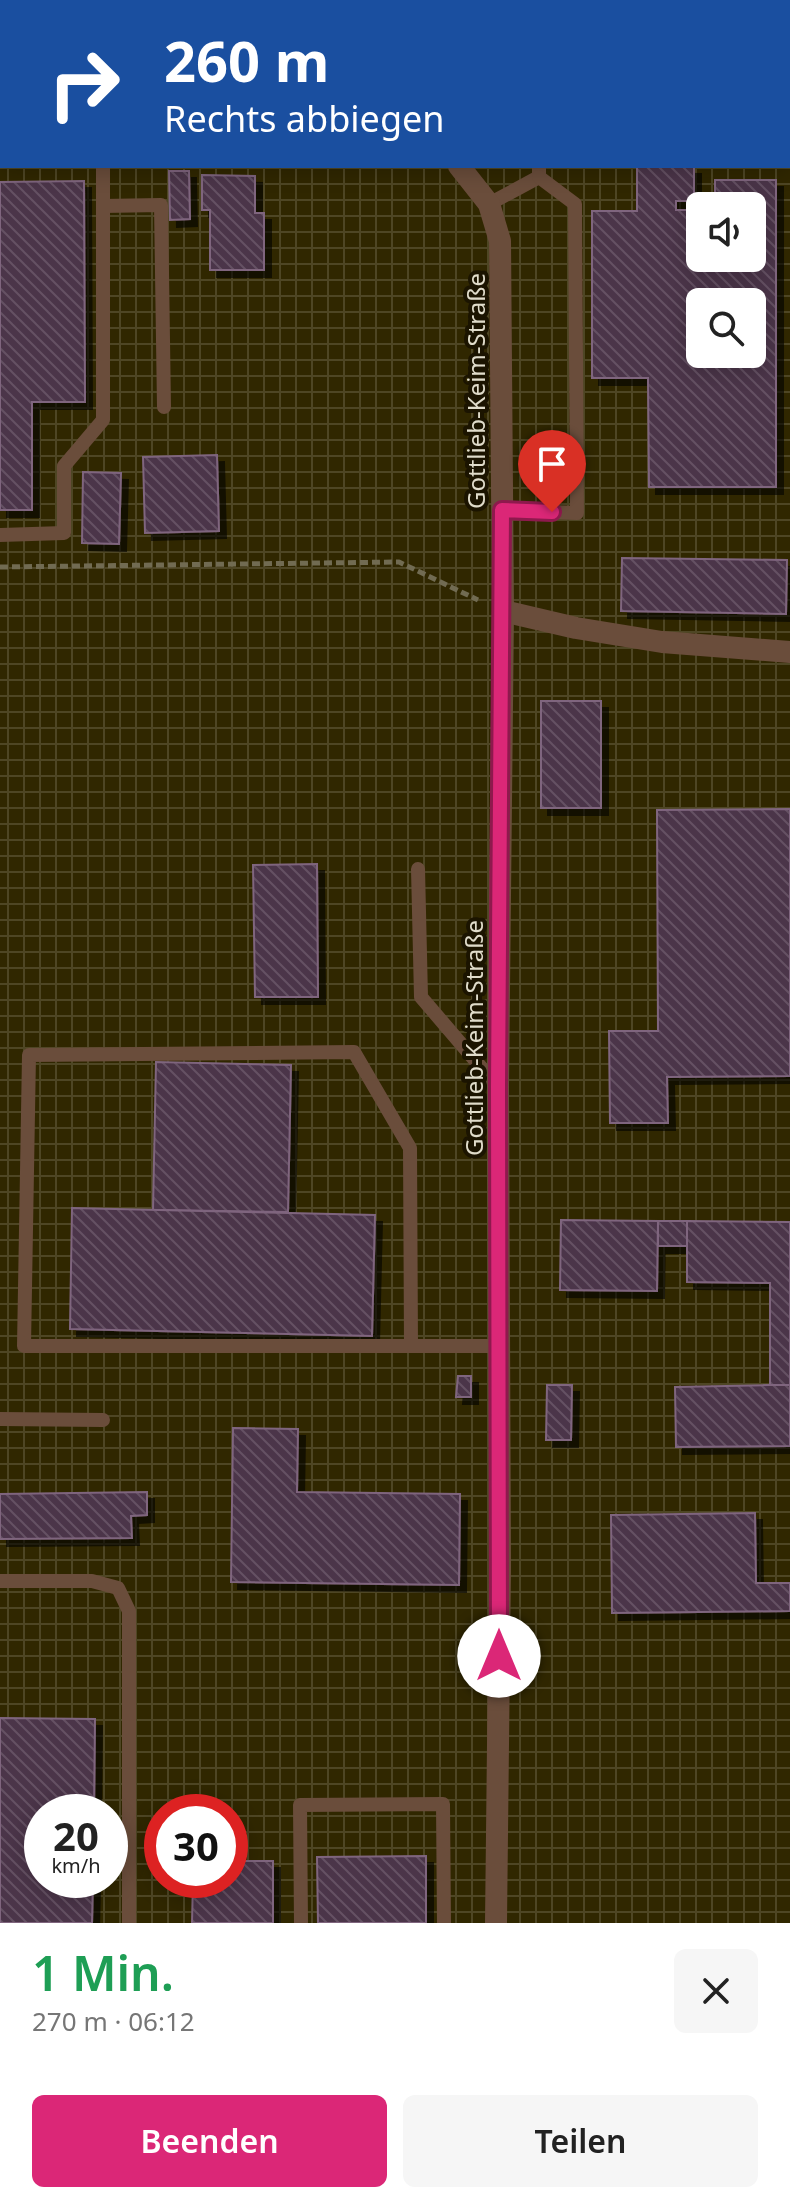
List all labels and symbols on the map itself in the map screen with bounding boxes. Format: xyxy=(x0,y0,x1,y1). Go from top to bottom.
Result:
street label: Gottlieb-Keim-Straße xyxy=(459,273,492,509)
pin xyxy=(518,430,586,512)
street label: Gottlieb-Keim-Straße xyxy=(457,920,490,1156)
position arrow xyxy=(457,1614,541,1698)
speed limit sign: 30 xyxy=(144,1794,248,1898)

